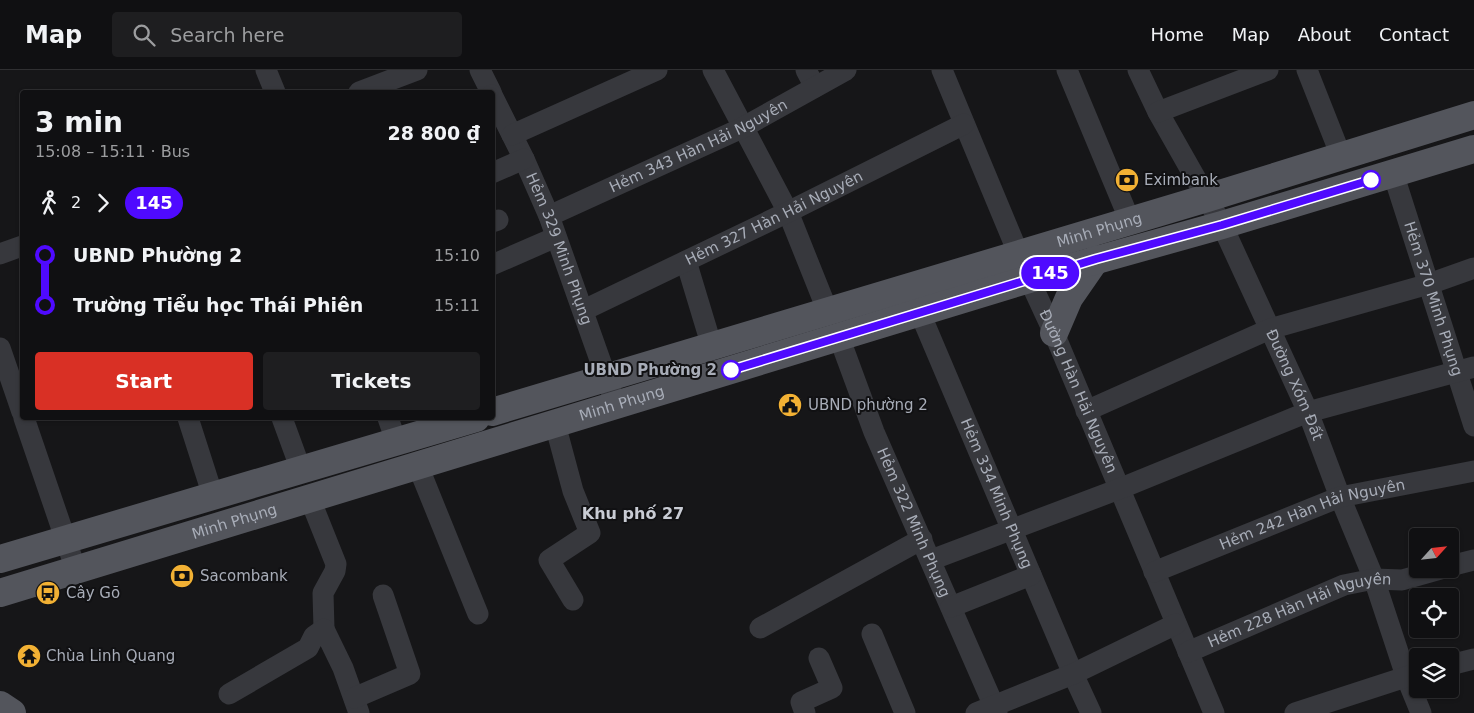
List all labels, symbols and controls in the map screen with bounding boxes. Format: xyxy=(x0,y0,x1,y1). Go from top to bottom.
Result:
search box xyxy=(112,12,462,57)
text: Map xyxy=(25,21,82,49)
icon: search xyxy=(130,21,158,49)
text: Search here xyxy=(170,24,284,46)
text: Home xyxy=(1151,24,1204,45)
text: Map xyxy=(1232,24,1270,45)
text: About xyxy=(1298,24,1351,45)
text: Contact xyxy=(1379,24,1449,45)
street label: Hẻm 343 Hàn Hải Nguyên xyxy=(606,95,791,196)
text: 3 min xyxy=(35,106,123,139)
text: 28 800 ₫ xyxy=(387,122,480,144)
text: 15:08 – 15:11 · Bus xyxy=(35,142,190,161)
street label: Hẻm 327 Hàn Hải Nguyên xyxy=(682,167,866,269)
bank icon: Eximbank xyxy=(1114,167,1140,193)
street label: Hẻm 329 Minh Phụng xyxy=(522,170,596,327)
unlabelled marker xyxy=(1361,170,1381,190)
place label: Eximbank xyxy=(1144,171,1218,189)
icon: walk xyxy=(35,189,63,217)
icon: forward xyxy=(89,189,117,217)
text: 145 xyxy=(135,192,173,213)
text: 2 xyxy=(71,193,81,212)
street label: Minh Phụng xyxy=(1055,209,1144,251)
street label: Hẻm 370 Minh Phụng xyxy=(1400,219,1466,378)
text: UBND Phường 2 xyxy=(73,244,242,266)
text: 15:10 xyxy=(434,246,480,265)
line badge: 145 xyxy=(1021,257,1079,289)
text: 145 xyxy=(1031,262,1069,283)
text: Trường Tiểu học Thái Phiên xyxy=(73,294,363,316)
text: 15:11 xyxy=(434,296,480,315)
street label: Đường Hàn Hải Nguyên xyxy=(1035,306,1121,476)
street label: Đường Xóm Đất xyxy=(1262,326,1327,443)
button: Start xyxy=(35,352,253,410)
button: Tickets xyxy=(263,352,480,410)
marker: UBND Phường 2 xyxy=(721,360,741,380)
place label: UBND Phường 2 xyxy=(583,361,717,379)
street label: Minh Phụng xyxy=(577,382,666,425)
public building icon: UBND phường 2 xyxy=(777,392,803,418)
place label: UBND phường 2 xyxy=(808,396,928,414)
street label: Hẻm 334 Minh Phụng xyxy=(957,416,1036,571)
street label: Hẻm 322 Minh Phụng xyxy=(873,445,954,600)
street label: Hẻm 242 Hàn Hải Nguyên xyxy=(1217,476,1407,554)
street label: Minh Phụng xyxy=(190,500,279,543)
district label: Khu phố 27 xyxy=(582,504,684,523)
north arrow xyxy=(1409,528,1459,578)
map controls xyxy=(1409,528,1459,698)
bank icon: Sacombank xyxy=(169,563,195,589)
place label: Sacombank xyxy=(200,567,288,585)
street label: Hẻm 228 Hàn Hải Nguyên xyxy=(1205,570,1392,651)
bus stop icon: Cây Gõ xyxy=(35,580,61,606)
place label: Cây Gõ xyxy=(66,584,120,602)
button: locate xyxy=(1409,588,1459,638)
temple icon: Chùa Linh Quang xyxy=(16,643,42,669)
place label: Chùa Linh Quang xyxy=(46,647,175,665)
button: layers xyxy=(1409,648,1459,698)

